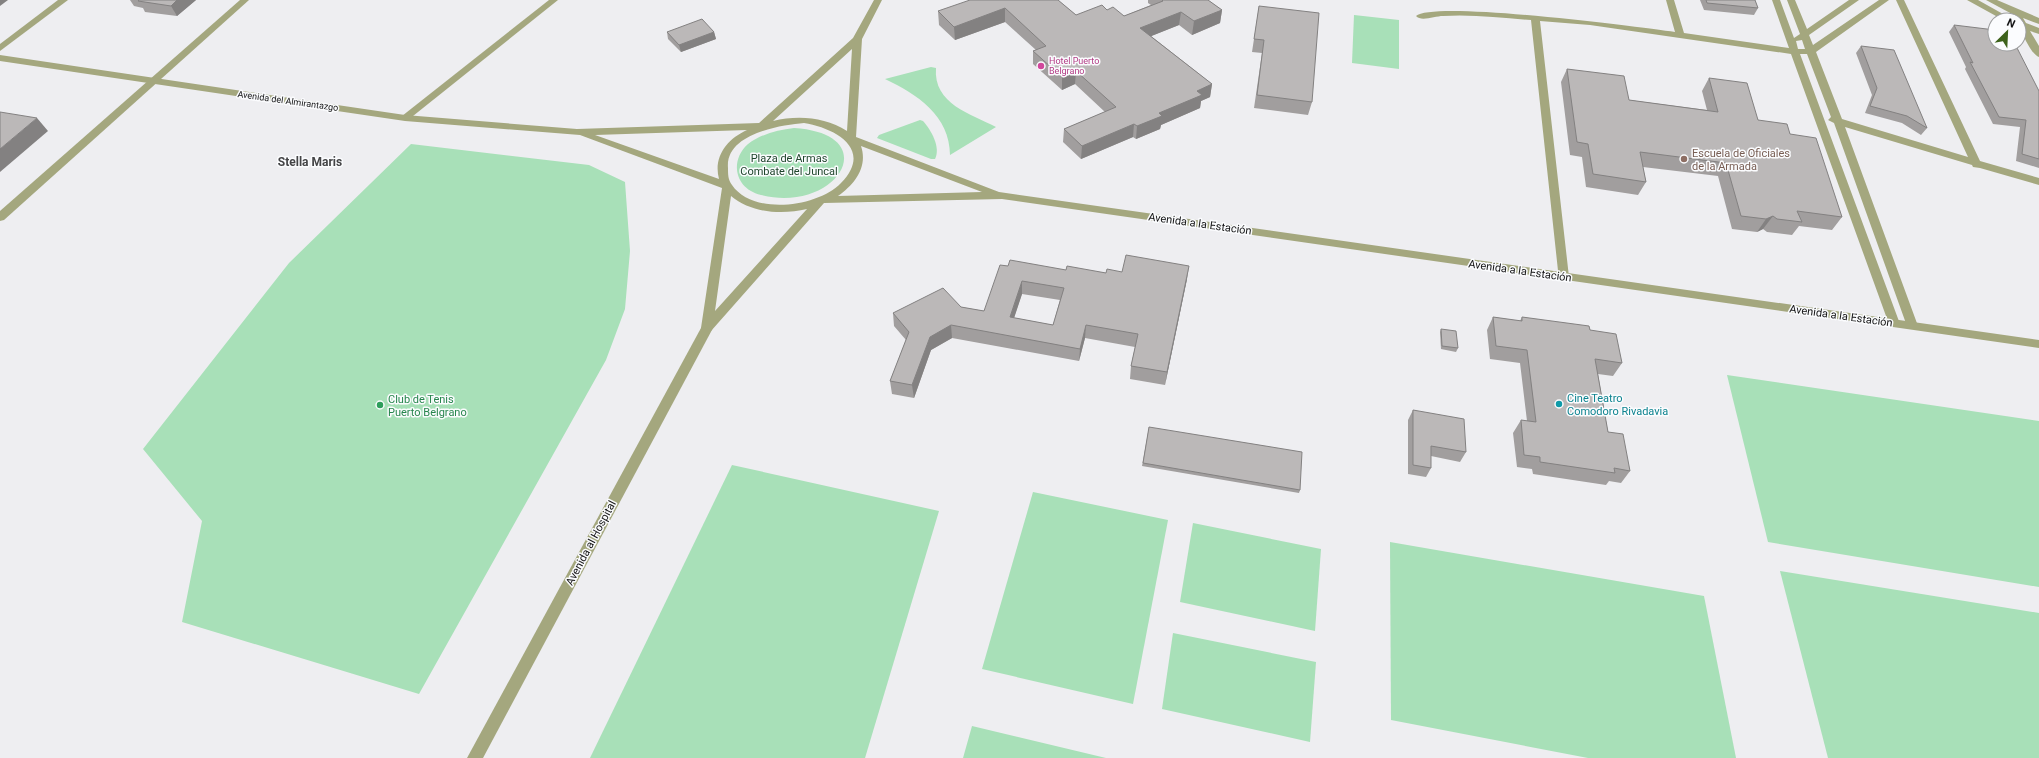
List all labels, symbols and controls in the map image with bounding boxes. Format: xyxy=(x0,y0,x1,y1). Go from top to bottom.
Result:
north arrow xyxy=(1987,12,2027,52)
text: N xyxy=(2005,16,2017,31)
place label: Hotel Puerto Belgrano xyxy=(1049,56,1099,76)
marker: Hotel Puerto Belgrano xyxy=(1036,61,1046,71)
street label: Avenida del Almirantazgo xyxy=(237,89,339,113)
place label: Escuela de Oficiales de la Armada xyxy=(1692,147,1790,173)
park label: Plaza de Armas Combate del Juncal xyxy=(740,152,838,178)
marker: Escuela de Oficiales de la Armada xyxy=(1679,154,1689,164)
district label: Stella Maris xyxy=(278,155,342,169)
street label: Avenida a la Estación xyxy=(1148,210,1252,238)
street label: Avenida a la Estación xyxy=(1468,257,1572,285)
street label: Avenida a la Estación xyxy=(1789,302,1893,330)
place label: Cine Teatro Comodoro Rivadavia xyxy=(1567,392,1668,418)
place label: Club de Tenis Puerto Belgrano xyxy=(388,393,467,419)
marker: Cine Teatro Comodoro Rivadavia xyxy=(1554,399,1564,409)
marker: Club de Tenis Puerto Belgrano xyxy=(375,400,385,410)
street label: Avenida al Hospital xyxy=(563,498,619,588)

